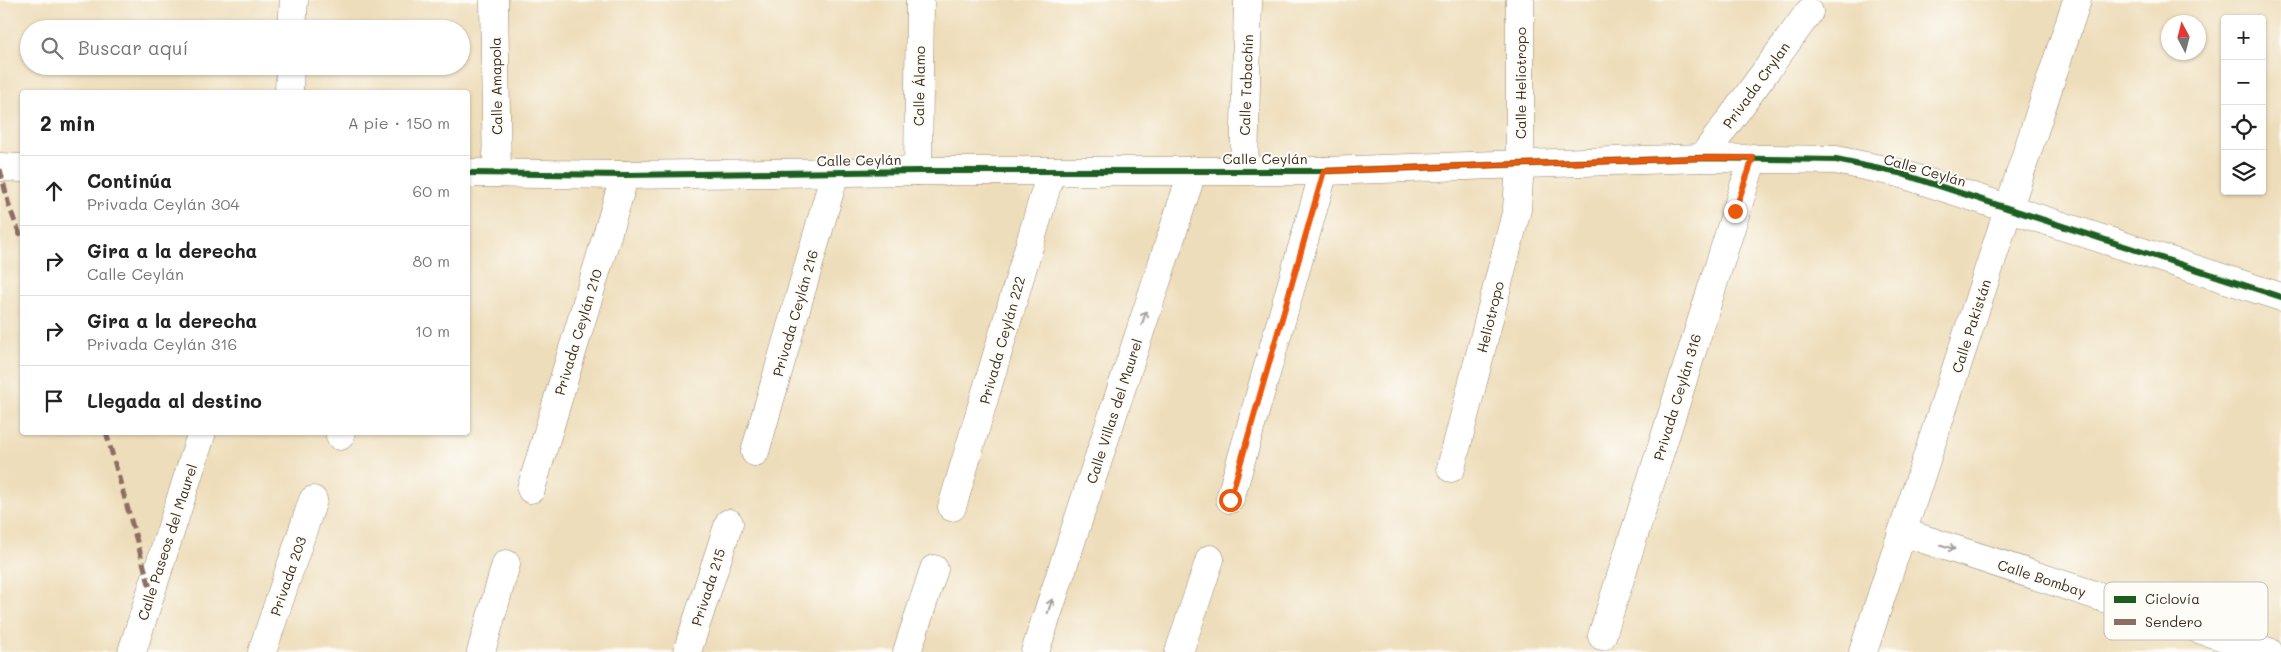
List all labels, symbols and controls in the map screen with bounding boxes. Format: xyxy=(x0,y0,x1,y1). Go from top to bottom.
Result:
north arrow xyxy=(2161,15,2206,60)
map controls xyxy=(2221,15,2266,195)
button: + xyxy=(2221,15,2266,60)
search box xyxy=(20,20,470,75)
street label: Calle Heliotropo xyxy=(1511,27,1530,139)
icon: search xyxy=(38,34,66,62)
street label: Calle Tabachín xyxy=(1235,34,1257,136)
text: Buscar aquí xyxy=(78,35,188,60)
street label: Calle Amapola xyxy=(486,37,506,135)
street label: Privada Crylan xyxy=(1718,38,1794,132)
street label: Calle Álamo xyxy=(909,46,929,126)
button: − xyxy=(2221,60,2266,105)
button: locate xyxy=(2221,105,2266,150)
text: 2 min xyxy=(40,109,95,136)
text: A pie · 150 m xyxy=(348,112,450,133)
street label: Calle Ceylán xyxy=(1223,149,1307,168)
street label: Calle Ceylán xyxy=(1882,149,1968,191)
street label: Calle Ceylán xyxy=(816,150,902,170)
button: layers xyxy=(2221,150,2266,195)
text: Continúa xyxy=(87,168,172,193)
icon: ahead xyxy=(40,177,68,205)
text: 60 m xyxy=(413,180,450,201)
text: Privada Ceylán 304 xyxy=(87,193,240,214)
route end xyxy=(1724,200,1747,223)
text: Gira a la derecha xyxy=(87,238,257,263)
icon: right xyxy=(40,247,68,275)
street label: Privada Ceylán 216 xyxy=(768,247,822,379)
text: 80 m xyxy=(413,250,450,271)
text: Calle Ceylán xyxy=(87,263,184,284)
street label: Privada Ceylán 210 xyxy=(550,266,606,398)
street label: Privada Ceylán 222 xyxy=(975,274,1029,406)
street label: Calle Pakistán xyxy=(1947,277,1995,375)
street label: Heliotropo xyxy=(1472,279,1508,355)
text: Gira a la derecha xyxy=(87,308,257,333)
one-way arrow xyxy=(1140,311,1149,327)
icon: right xyxy=(40,317,68,345)
text: 10 m xyxy=(415,320,450,341)
street label: Privada Ceylán 316 xyxy=(1649,331,1705,463)
text: Privada Ceylán 316 xyxy=(87,333,237,354)
street label: Calle Villas del Maurel xyxy=(1082,336,1146,486)
icon: arrive xyxy=(40,387,68,415)
text: Llegada al destino xyxy=(87,388,262,413)
street label: Calle Paseos del Maurel xyxy=(133,461,201,623)
route start xyxy=(1219,489,1242,512)
street label: Privada 203 xyxy=(266,534,310,618)
one-way arrow xyxy=(1940,543,1956,553)
street label: Privada 215 xyxy=(687,546,729,628)
street label: Calle Bombay xyxy=(1995,555,2089,601)
legend xyxy=(2104,582,2268,640)
text: Ciclovía xyxy=(2145,589,2200,608)
one-way arrow xyxy=(1046,598,1055,614)
text: Sendero xyxy=(2145,612,2202,631)

